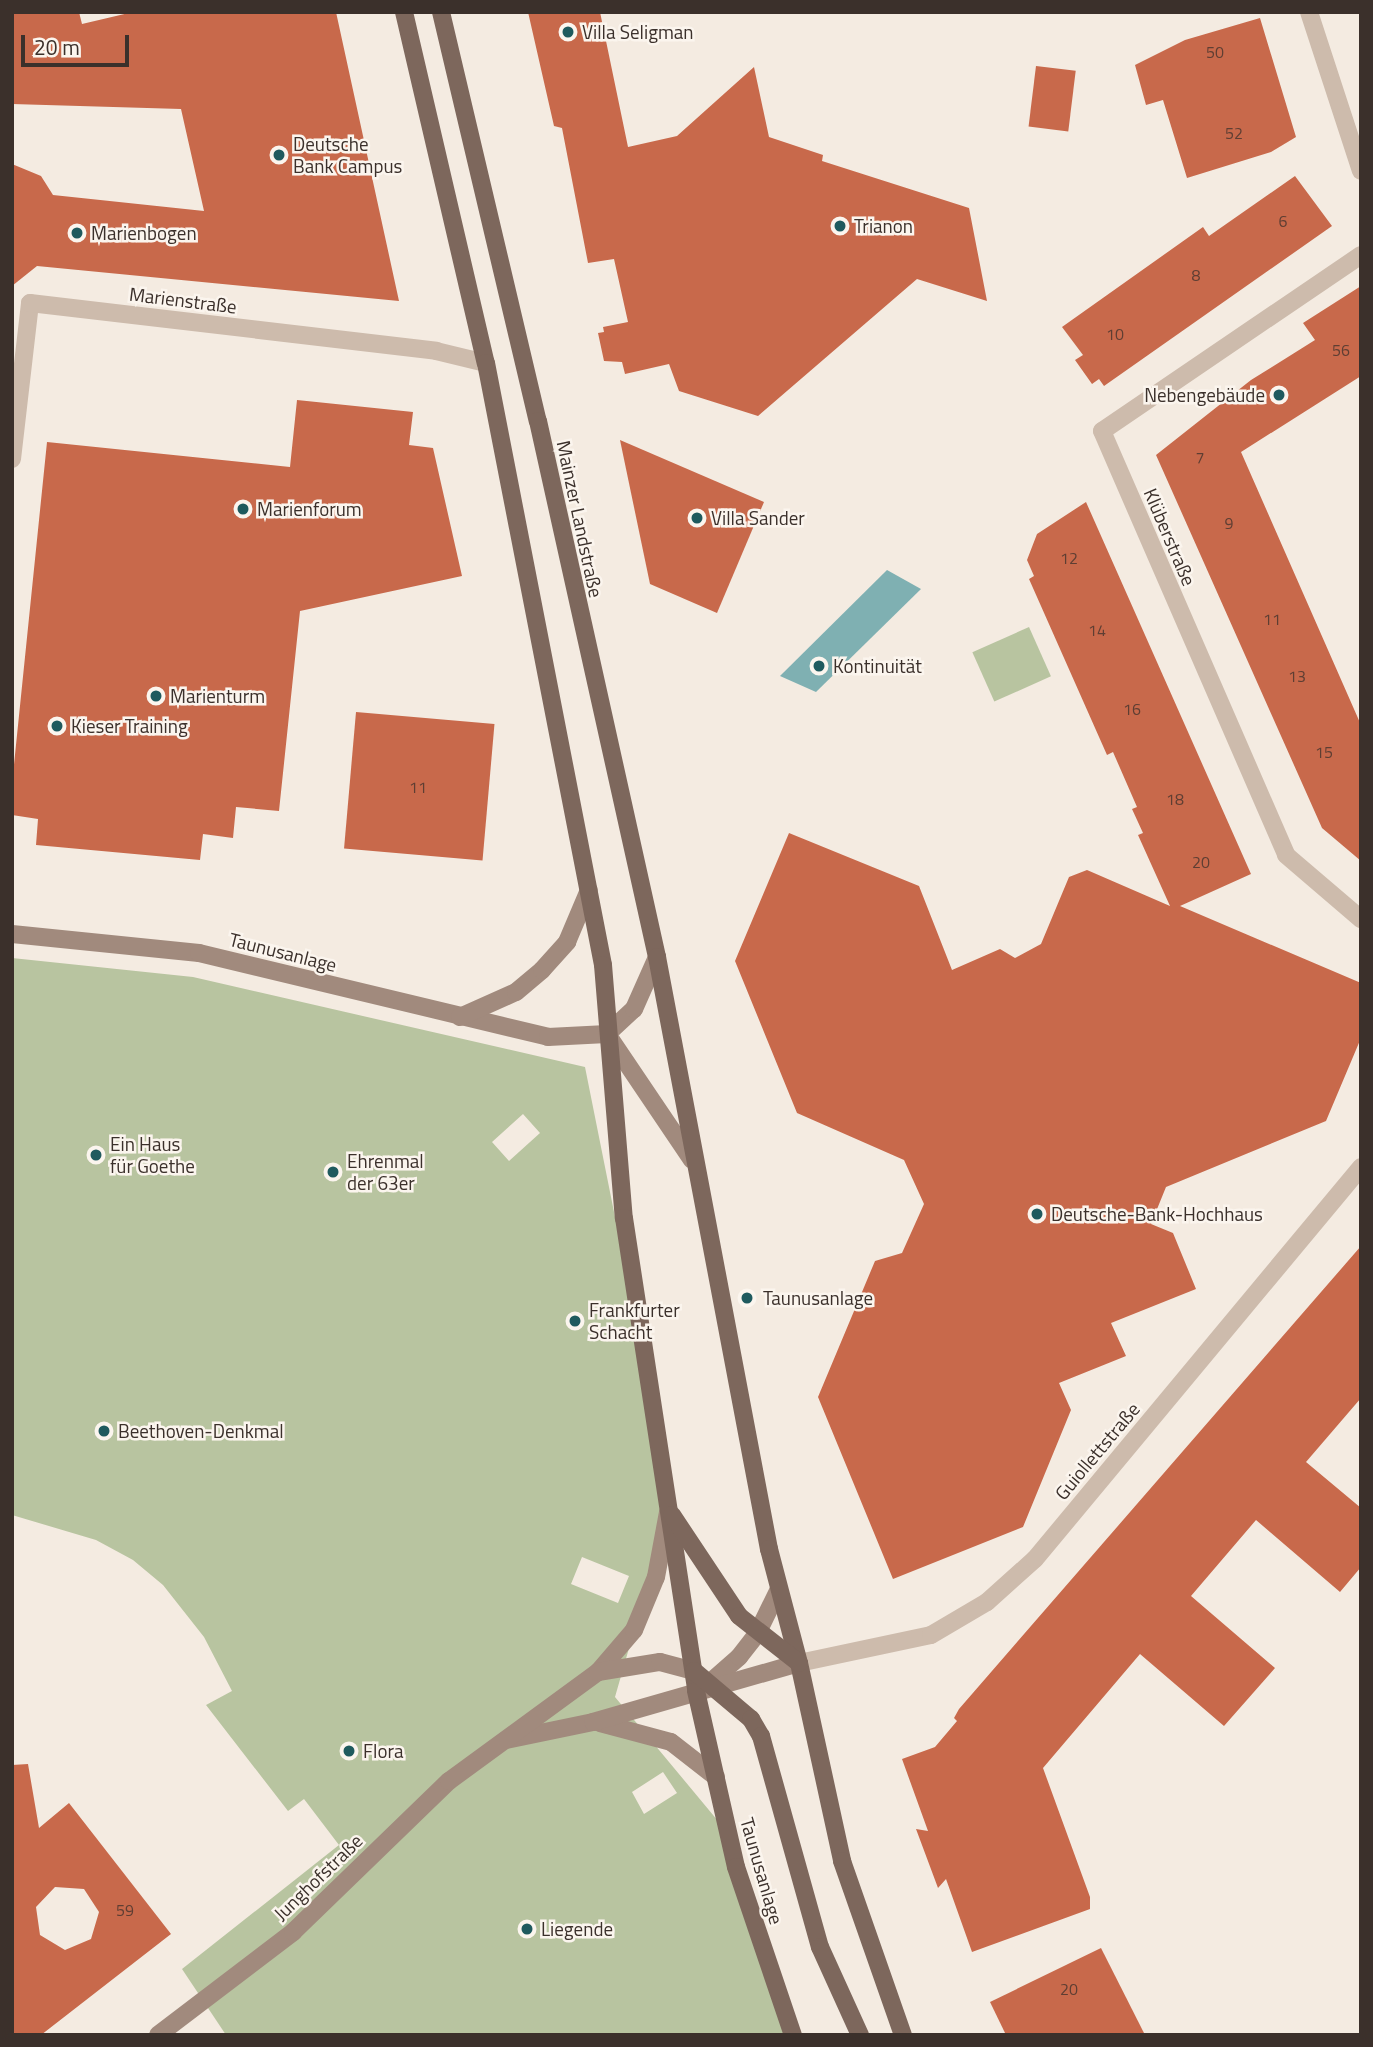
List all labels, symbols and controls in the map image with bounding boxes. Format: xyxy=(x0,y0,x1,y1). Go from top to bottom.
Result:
scale bar xyxy=(24,21,133,65)
place label: Villa Seligman xyxy=(582,21,694,43)
marker: Villa Seligman xyxy=(560,24,576,40)
text: 20 m xyxy=(34,31,80,63)
house number: 50 xyxy=(1206,42,1224,62)
house number: 52 xyxy=(1225,123,1243,143)
place label: Deutsche Bank Campus xyxy=(293,133,402,177)
marker: Deutsche Bank Campus xyxy=(271,147,287,163)
house number: 6 xyxy=(1279,211,1287,231)
place label: Trianon xyxy=(854,215,913,237)
marker: Trianon xyxy=(832,218,848,234)
place label: Marienbogen xyxy=(91,222,197,244)
marker: Marienbogen xyxy=(69,225,85,241)
house number: 8 xyxy=(1192,265,1200,285)
street label: Marienstraße xyxy=(128,282,238,318)
house number: 10 xyxy=(1106,324,1124,344)
house number: 56 xyxy=(1332,340,1350,360)
place label: Nebengebäude xyxy=(1144,384,1265,406)
marker: Nebengebäude xyxy=(1271,387,1287,403)
street label: Mainzer Landstraße xyxy=(552,438,608,600)
house number: 7 xyxy=(1196,447,1204,467)
street label: Klüberstraße xyxy=(1139,485,1201,589)
place label: Marienforum xyxy=(257,498,362,520)
marker: Marienforum xyxy=(235,501,251,517)
place label: Villa Sander xyxy=(711,507,805,529)
marker: Villa Sander xyxy=(689,510,705,526)
house number: 9 xyxy=(1225,513,1233,533)
house number: 12 xyxy=(1060,548,1078,568)
house number: 11 xyxy=(1263,609,1281,629)
house number: 14 xyxy=(1088,620,1106,640)
place label: Kontinuität xyxy=(833,655,922,677)
marker: Kontinuität xyxy=(811,658,827,674)
house number: 13 xyxy=(1288,666,1306,686)
place label: Marienturm xyxy=(170,685,265,707)
marker: Marienturm xyxy=(148,688,164,704)
house number: 16 xyxy=(1123,699,1141,719)
place label: Kieser Training xyxy=(71,715,188,737)
marker: Kieser Training xyxy=(49,718,65,734)
house number: 15 xyxy=(1315,742,1333,762)
house number: 11 xyxy=(409,777,427,797)
house number: 18 xyxy=(1166,789,1184,809)
house number: 20 xyxy=(1192,852,1210,872)
street label: Taunusanlage xyxy=(227,928,339,976)
place label: Ein Haus für Goethe xyxy=(110,1133,195,1177)
marker: Ein Haus für Goethe xyxy=(88,1147,104,1163)
place label: Ehrenmal der 63er xyxy=(347,1150,424,1194)
marker: Ehrenmal der 63er xyxy=(325,1164,341,1180)
place label: Deutsche-Bank-Hochhaus xyxy=(1051,1203,1263,1225)
marker: Deutsche-Bank-Hochhaus xyxy=(1029,1206,1045,1222)
place label: Taunusanlage xyxy=(763,1287,873,1309)
marker: Taunusanlage xyxy=(737,1288,757,1308)
place label: Frankfurter Schacht xyxy=(589,1299,680,1343)
marker: Frankfurter Schacht xyxy=(567,1313,583,1329)
street label: Guiollettstraße xyxy=(1050,1398,1144,1504)
place label: Beethoven-Denkmal xyxy=(118,1420,284,1442)
marker: Beethoven-Denkmal xyxy=(96,1423,112,1439)
place label: Flora xyxy=(363,1740,404,1762)
marker: Flora xyxy=(341,1743,357,1759)
street label: Taunusanlage xyxy=(736,1815,788,1927)
street label: Junghofstraße xyxy=(269,1829,367,1925)
house number: 59 xyxy=(116,1900,134,1920)
place label: Liegende xyxy=(541,1918,613,1940)
marker: Liegende xyxy=(519,1921,535,1937)
house number: 20 xyxy=(1060,1979,1078,1999)

